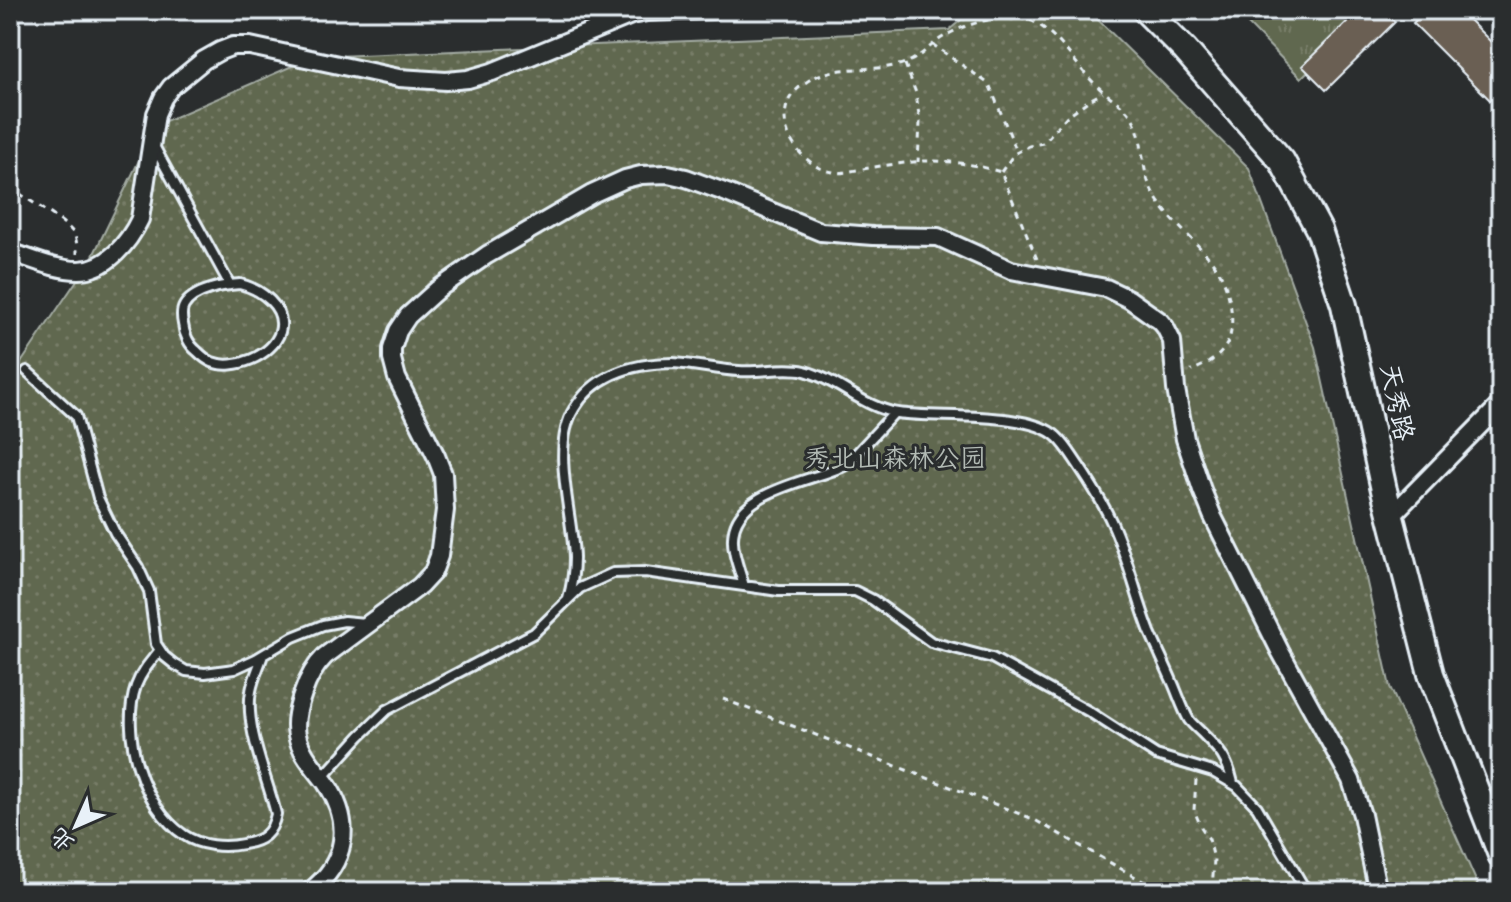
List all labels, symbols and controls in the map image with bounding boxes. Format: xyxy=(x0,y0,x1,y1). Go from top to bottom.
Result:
street label: 天秀路 xyxy=(1370,361,1418,444)
park label: 秀北山森林公园 xyxy=(804,445,986,478)
north arrow xyxy=(36,786,116,866)
text: 北 xyxy=(48,820,82,854)

